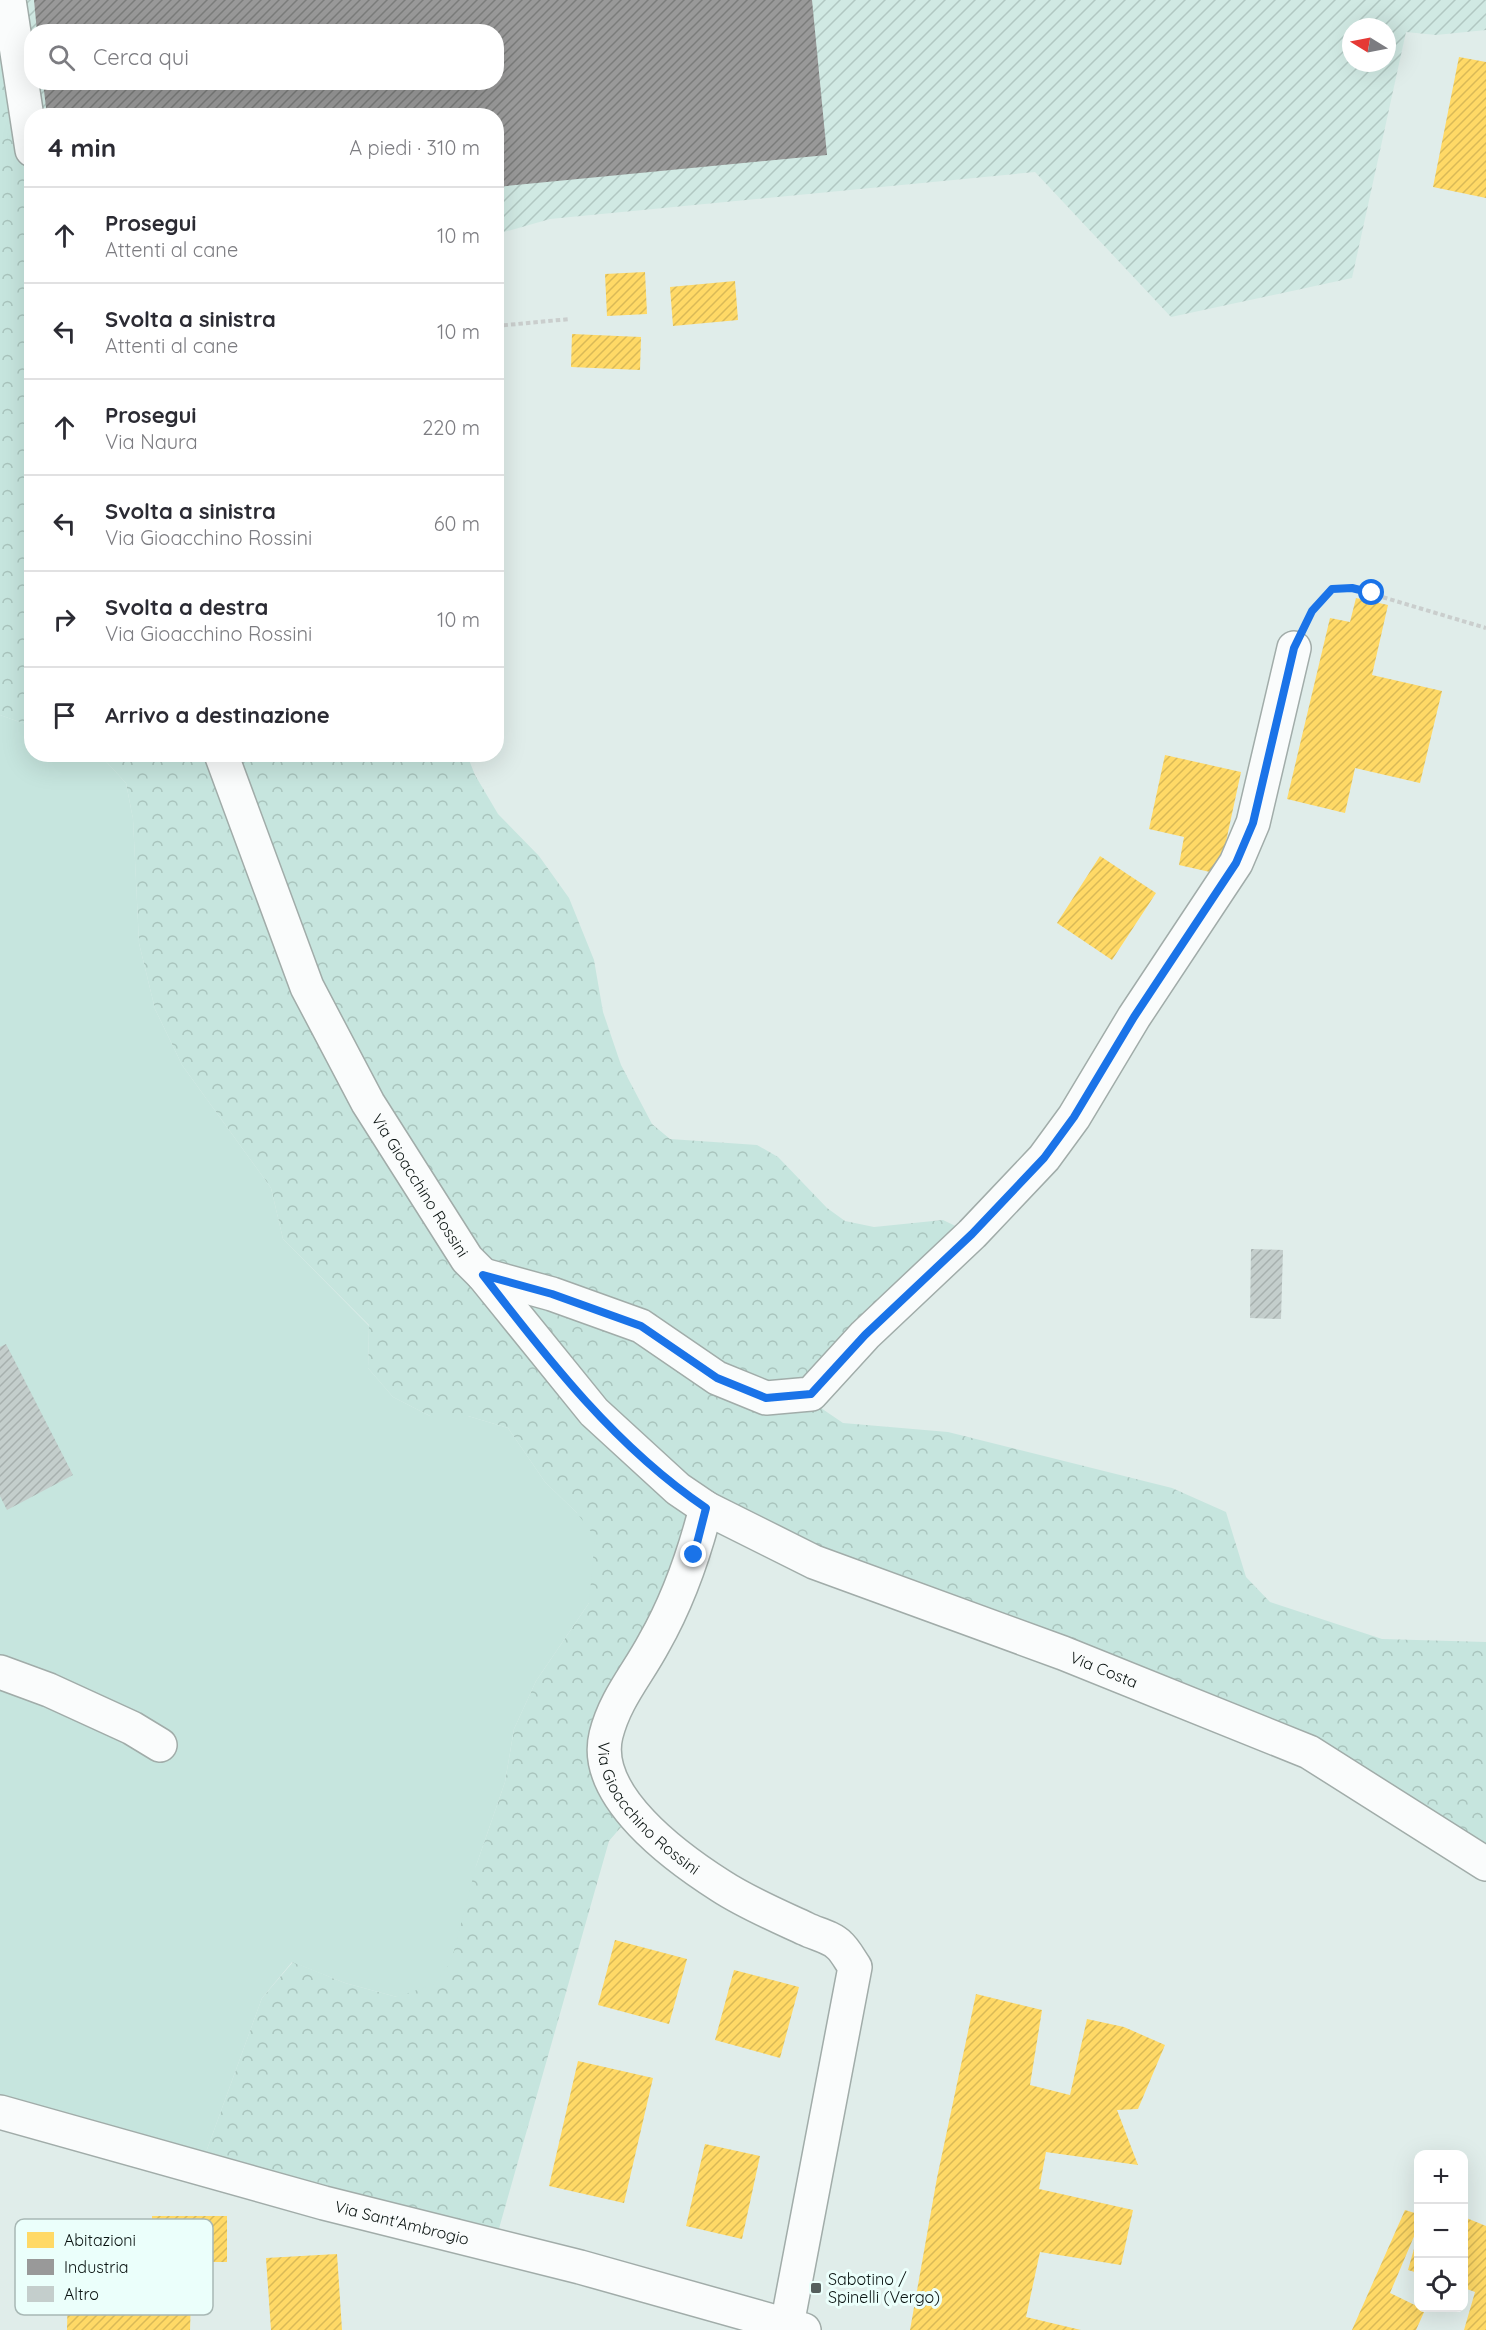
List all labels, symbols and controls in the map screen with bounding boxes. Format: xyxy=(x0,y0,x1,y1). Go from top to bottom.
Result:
north arrow xyxy=(1342,18,1396,72)
search box xyxy=(24,24,504,90)
icon: search xyxy=(45,41,78,74)
text: Cerca qui xyxy=(93,43,189,71)
text: 4 min xyxy=(48,131,116,164)
text: A piedi · 310 m xyxy=(349,135,480,160)
text: Prosegui xyxy=(105,209,197,237)
icon: ahead xyxy=(48,219,81,252)
text: 10 m xyxy=(437,223,480,248)
text: Attenti al cane xyxy=(105,237,238,262)
text: Svolta a sinistra xyxy=(105,305,276,333)
icon: left xyxy=(48,315,81,348)
text: 10 m xyxy=(437,319,480,344)
text: Attenti al cane xyxy=(105,333,238,358)
text: Prosegui xyxy=(105,401,197,429)
icon: ahead xyxy=(48,411,81,444)
text: 220 m xyxy=(422,415,480,440)
text: Via Naura xyxy=(105,429,198,454)
text: Svolta a sinistra xyxy=(105,497,276,525)
icon: left xyxy=(48,507,81,540)
text: 60 m xyxy=(434,511,480,536)
text: Via Gioacchino Rossini xyxy=(105,525,312,550)
route start xyxy=(1358,579,1384,605)
text: Svolta a destra xyxy=(105,593,268,621)
icon: right xyxy=(48,603,81,636)
text: 10 m xyxy=(437,607,480,632)
text: Via Gioacchino Rossini xyxy=(105,621,312,646)
icon: arrive xyxy=(48,699,81,732)
text: Arrivo a destinazione xyxy=(105,701,330,729)
street label: Via Gioacchino Rossini xyxy=(367,1110,473,1261)
route end xyxy=(680,1541,706,1567)
street label: Via Costa xyxy=(1067,1647,1141,1692)
street label: Via Gioacchino Rossini xyxy=(594,1741,704,1879)
map controls xyxy=(1414,2150,1468,2312)
button: + xyxy=(1414,2150,1468,2204)
street label: Via Sant'Ambrogio xyxy=(333,2196,471,2249)
button: − xyxy=(1414,2204,1468,2258)
legend xyxy=(15,2219,213,2315)
text: Abitazioni xyxy=(64,2230,136,2250)
text: Industria xyxy=(64,2257,129,2277)
button: locate xyxy=(1414,2258,1468,2312)
place label: Sabotino / Spinelli (Vergo) xyxy=(828,2269,940,2307)
marker: Sabotino / Spinelli (Vergo) xyxy=(809,2281,823,2295)
text: Altro xyxy=(64,2284,99,2304)

